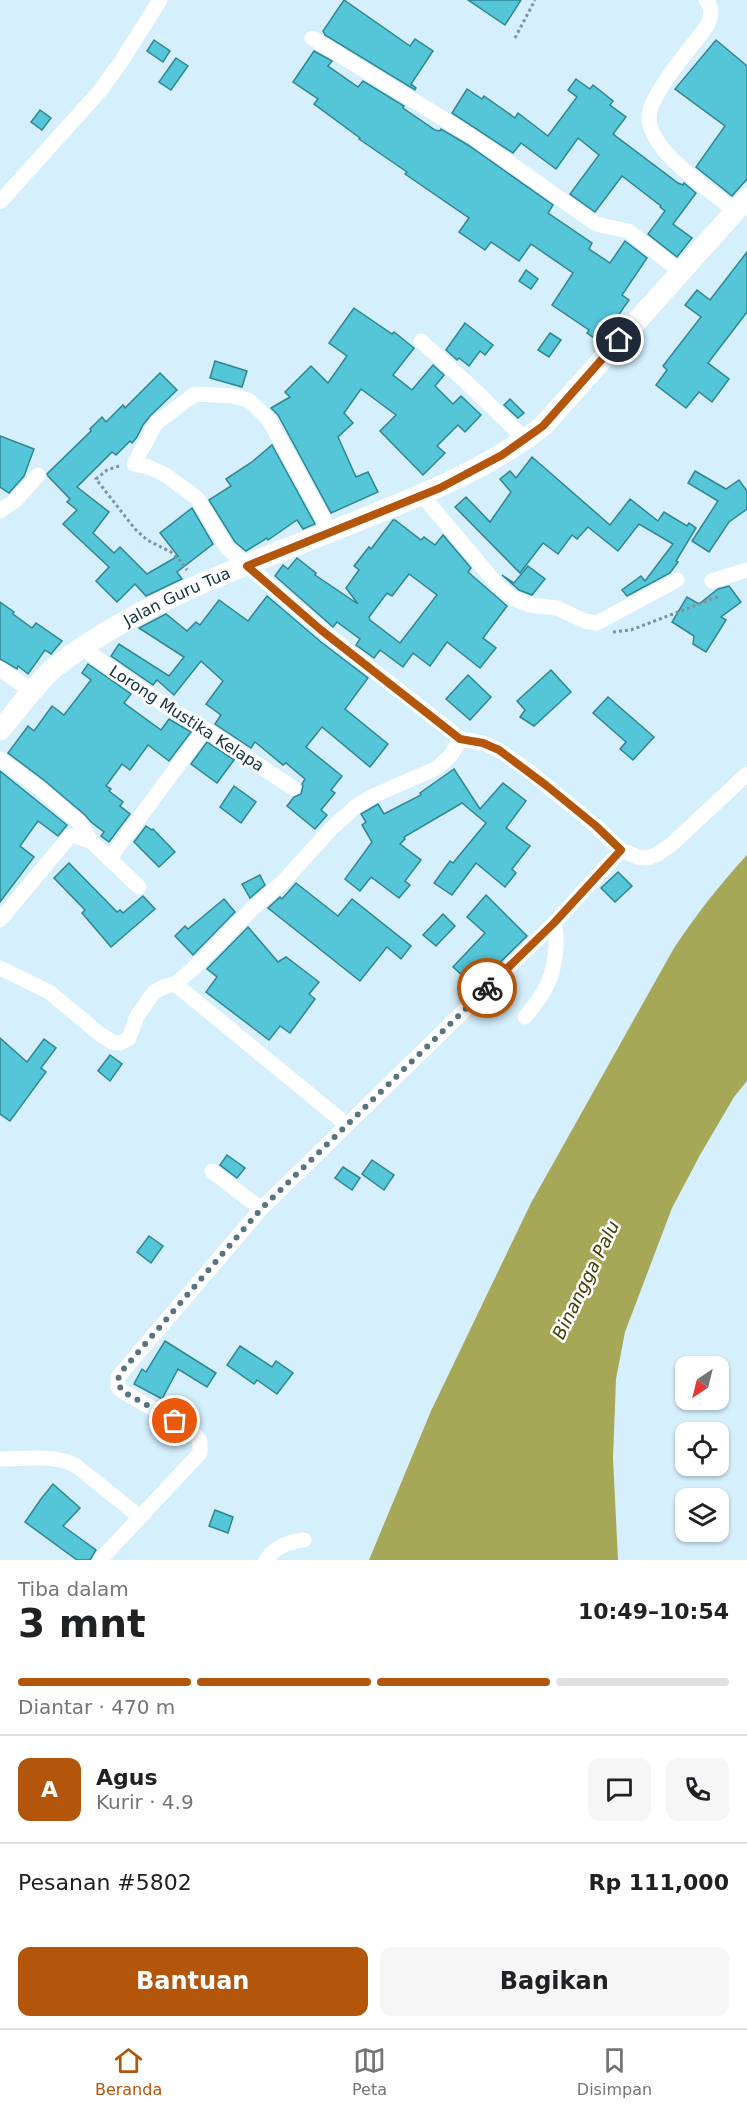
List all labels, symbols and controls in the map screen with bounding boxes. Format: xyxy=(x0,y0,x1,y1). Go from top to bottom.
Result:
pin xyxy=(593,314,644,365)
icon: home xyxy=(602,323,635,356)
street label: Jalan Guru Tua xyxy=(119,563,233,631)
street label: Lorong Mustika Kelapa xyxy=(106,661,268,776)
courier xyxy=(457,958,517,1018)
icon: bike xyxy=(471,972,504,1005)
water label: Binangga Palu xyxy=(548,1217,623,1342)
north arrow xyxy=(675,1356,729,1410)
map controls xyxy=(675,1356,729,1542)
pin xyxy=(149,1395,200,1446)
icon: bag xyxy=(158,1404,191,1437)
button: locate xyxy=(675,1422,729,1476)
button: layers xyxy=(675,1488,729,1542)
text: Tiba dalam xyxy=(18,1577,129,1601)
text: 10:49–10:54 xyxy=(578,1599,729,1624)
text: 3 mnt xyxy=(18,1601,146,1646)
text: Diantar · 470 m xyxy=(18,1695,175,1719)
button: chat xyxy=(588,1758,651,1821)
button: phone xyxy=(666,1758,729,1821)
text: Agus xyxy=(96,1765,158,1790)
text: A xyxy=(41,1777,58,1802)
text: Kurir · 4.9 xyxy=(96,1790,194,1814)
text: Pesanan #5802 xyxy=(18,1870,192,1895)
text: Rp 111,000 xyxy=(588,1870,729,1895)
button: Bantuan xyxy=(18,1947,368,2016)
button: Bagikan xyxy=(380,1947,729,2016)
tab: Beranda xyxy=(95,2044,162,2099)
tab: Peta xyxy=(352,2044,387,2099)
tab: Disimpan xyxy=(577,2044,652,2099)

